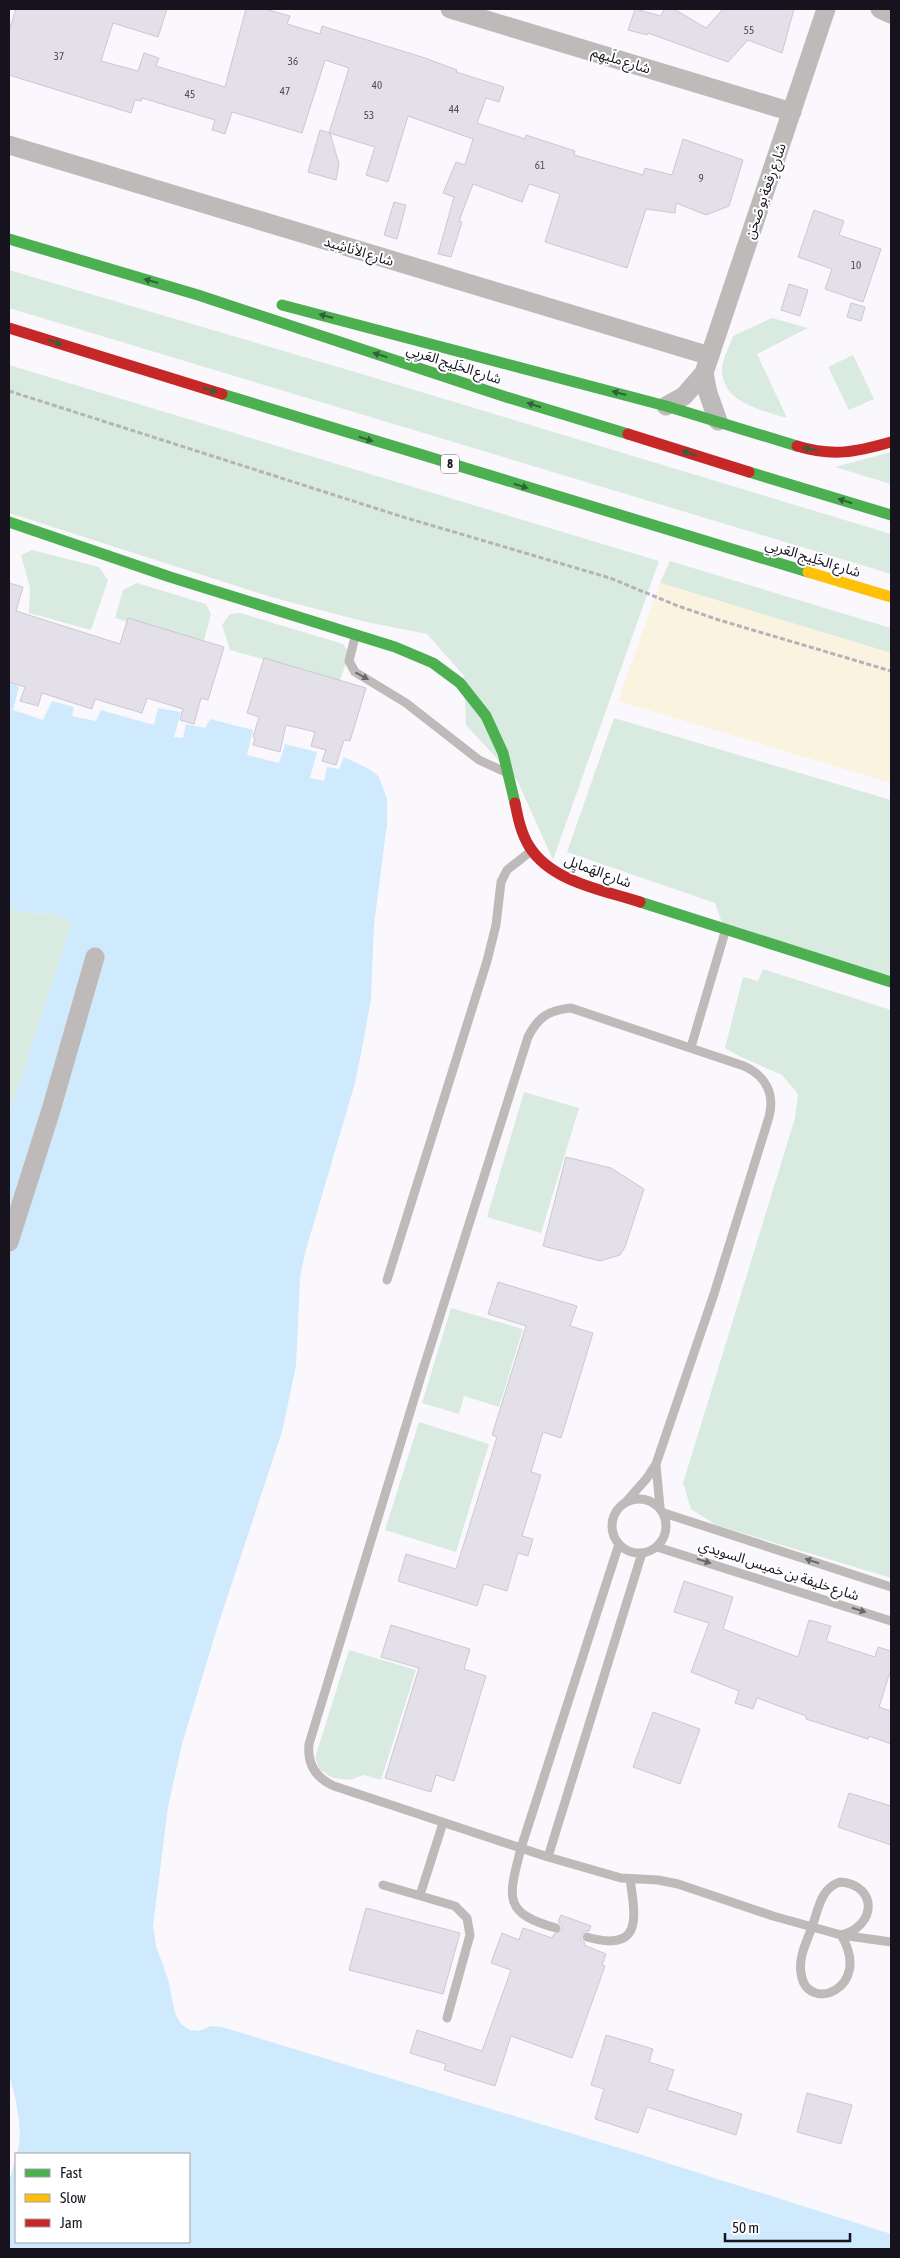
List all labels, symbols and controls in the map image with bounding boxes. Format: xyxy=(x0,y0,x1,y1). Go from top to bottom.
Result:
house number: 55 xyxy=(744,24,754,36)
street label: شارع ملَيهِم xyxy=(589,42,653,79)
house number: 37 xyxy=(54,50,64,62)
house number: 36 xyxy=(288,55,298,67)
house number: 40 xyxy=(372,79,382,91)
house number: 47 xyxy=(280,85,290,97)
house number: 45 xyxy=(185,88,195,100)
house number: 44 xyxy=(449,103,459,115)
house number: 53 xyxy=(364,109,374,121)
street label: شارع رِقعة بو صَحَن xyxy=(741,141,792,242)
house number: 61 xyxy=(535,159,545,171)
house number: 9 xyxy=(698,172,704,184)
street label: شارع الأناشِيد xyxy=(321,233,396,272)
house number: 10 xyxy=(851,259,861,271)
one-way arrow xyxy=(144,277,159,285)
one-way arrow xyxy=(319,312,334,320)
one-way arrow xyxy=(48,339,63,347)
street label: شارع الخَلِيج العَربِي xyxy=(403,341,504,390)
one-way arrow xyxy=(372,350,387,358)
one-way arrow xyxy=(203,387,218,395)
one-way arrow xyxy=(611,389,626,397)
one-way arrow xyxy=(526,401,541,409)
one-way arrow xyxy=(358,435,373,443)
one-way arrow xyxy=(801,445,817,453)
one-way arrow xyxy=(682,449,697,457)
road number: 8 xyxy=(441,454,459,474)
one-way arrow xyxy=(514,482,529,490)
one-way arrow xyxy=(837,496,852,504)
street label: شارع الخَلِيج العَربِي xyxy=(762,536,863,583)
one-way arrow xyxy=(355,671,369,680)
street label: شارع الهَمايِل xyxy=(561,852,634,893)
street label: شارع خليفة بن خميس السويدي xyxy=(696,1537,861,1607)
one-way arrow xyxy=(804,1557,819,1564)
one-way arrow xyxy=(697,1558,712,1566)
one-way arrow xyxy=(852,1607,867,1615)
legend xyxy=(15,2153,190,2243)
text: Fast xyxy=(60,2164,82,2181)
text: Slow xyxy=(60,2189,86,2206)
scale bar xyxy=(725,2210,850,2242)
text: Jam xyxy=(60,2214,83,2231)
text: 50 m xyxy=(732,2219,759,2236)

